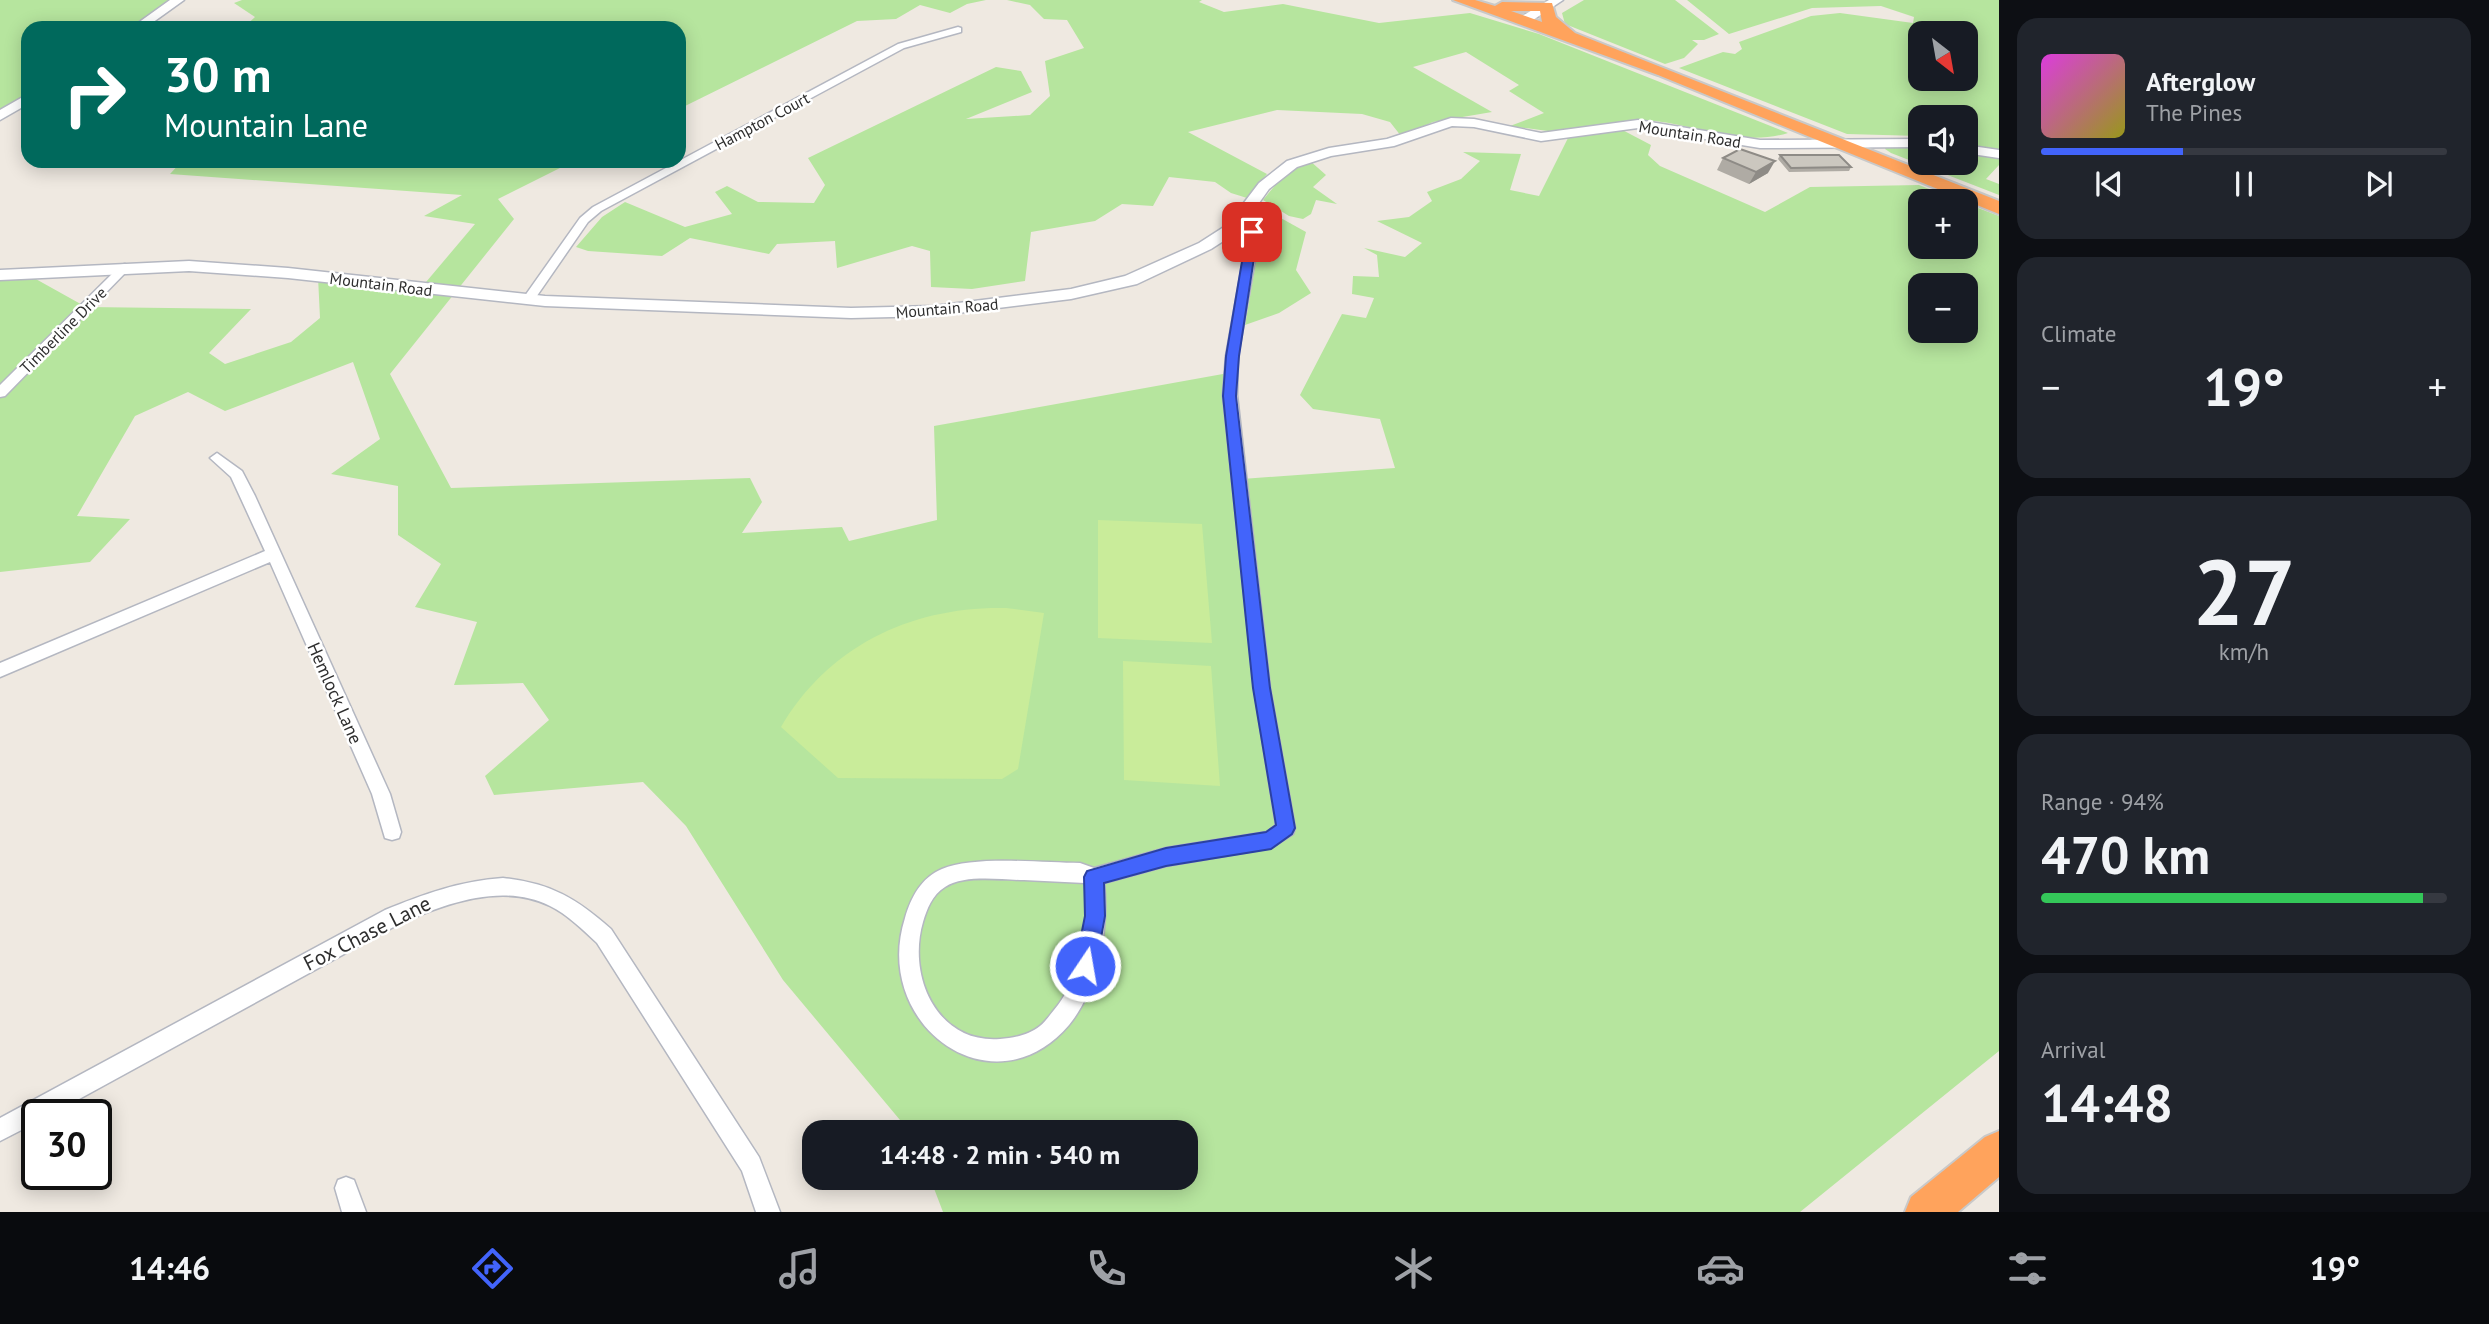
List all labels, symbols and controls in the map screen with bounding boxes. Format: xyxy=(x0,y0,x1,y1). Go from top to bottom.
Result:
north arrow xyxy=(1908,21,1978,91)
map controls xyxy=(1908,21,1978,343)
text: 30 m xyxy=(164,42,271,106)
icon: right xyxy=(49,49,140,140)
text: Afterglow xyxy=(2146,65,2255,98)
street label: Hampton Court xyxy=(711,87,813,154)
text: The Pines xyxy=(2146,98,2242,127)
text: Mountain Lane xyxy=(164,104,368,146)
button: sound xyxy=(1908,105,1978,175)
street label: Mountain Road xyxy=(1637,116,1743,152)
icon: previous xyxy=(2090,165,2128,203)
icon: pause xyxy=(2225,165,2263,203)
icon: next xyxy=(2360,165,2398,203)
button: + xyxy=(1908,189,1978,259)
pin xyxy=(1222,202,1282,262)
icon: arrive xyxy=(1233,213,1271,251)
street label: Mountain Road xyxy=(329,268,433,300)
button: − xyxy=(1908,273,1978,343)
street label: Timberline Drive xyxy=(16,283,110,377)
street label: Mountain Road xyxy=(895,294,999,322)
text: Climate xyxy=(2041,319,2116,348)
text: 19° xyxy=(2203,353,2285,420)
text: − xyxy=(2041,362,2060,411)
text: + xyxy=(2428,362,2447,411)
text: 27 xyxy=(2192,532,2296,650)
text: km/h xyxy=(2219,637,2269,666)
street label: Hemlock Lane xyxy=(302,639,368,747)
text: Range · 94% xyxy=(2041,787,2164,816)
text: 470 km xyxy=(2041,821,2210,888)
street label: Fox Chase Lane xyxy=(299,889,435,977)
position arrow xyxy=(1048,929,1122,1003)
text: Arrival xyxy=(2041,1035,2105,1064)
text: 14:48 xyxy=(2041,1069,2173,1136)
speed limit sign: 30 xyxy=(21,1099,112,1190)
text: 14:48 · 2 min · 540 m xyxy=(880,1138,1120,1171)
icon: directions xyxy=(468,1244,517,1293)
icon: music xyxy=(775,1244,824,1293)
icon: phone xyxy=(1082,1244,1131,1293)
icon: climate xyxy=(1389,1244,1438,1293)
icon: car xyxy=(1696,1244,1745,1293)
icon: filters xyxy=(2003,1244,2052,1293)
text: 14:46 xyxy=(129,1247,210,1289)
text: 19° xyxy=(2310,1247,2360,1289)

